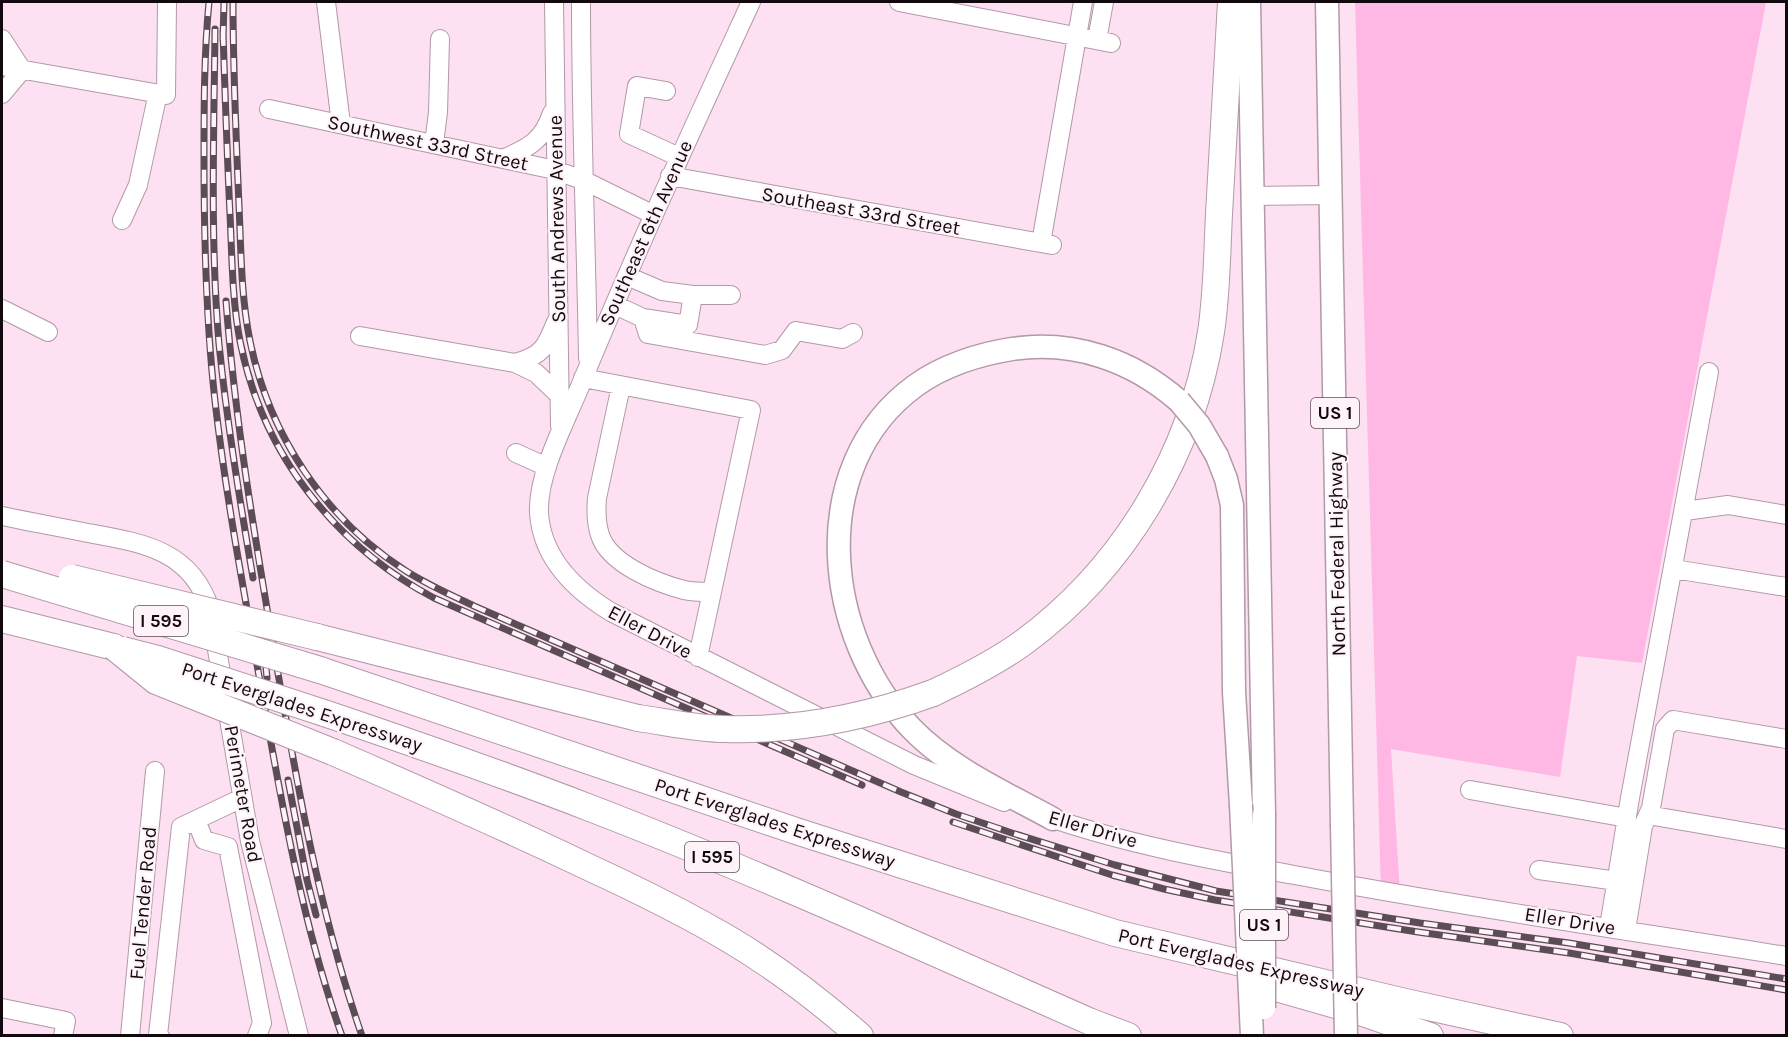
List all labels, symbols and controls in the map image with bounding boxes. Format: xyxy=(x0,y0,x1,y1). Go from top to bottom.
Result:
street label: Southwest 33rd Street xyxy=(326,110,531,176)
street label: South Andrews Avenue xyxy=(544,115,570,323)
street label: Southeast 6th Avenue xyxy=(595,137,697,329)
street label: Southeast 33rd Street xyxy=(760,182,963,240)
road number: US 1 xyxy=(1311,398,1359,428)
street label: North Federal Highway xyxy=(1324,452,1350,656)
street label: Eller Drive xyxy=(604,600,696,664)
road number: I 595 xyxy=(134,606,188,636)
street label: Port Everglades Expressway xyxy=(179,657,425,757)
street label: Perimeter Road xyxy=(220,723,266,865)
street label: Port Everglades Expressway xyxy=(652,773,898,873)
street label: Eller Drive xyxy=(1046,805,1140,853)
street label: Fuel Tender Road xyxy=(125,825,161,981)
road number: I 595 xyxy=(685,842,739,872)
street label: Eller Drive xyxy=(1523,902,1617,940)
road number: US 1 xyxy=(1240,910,1288,940)
street label: Port Everglades Expressway xyxy=(1116,923,1366,1003)

